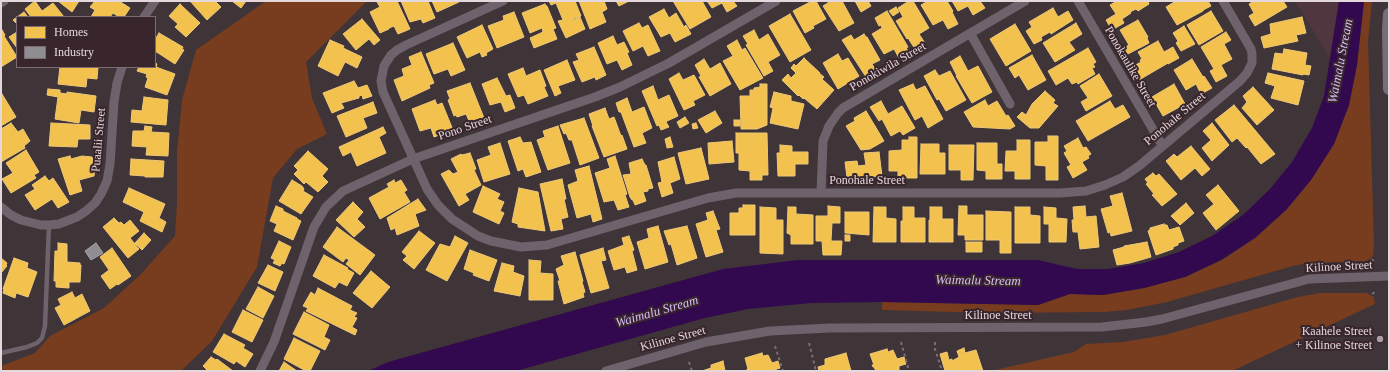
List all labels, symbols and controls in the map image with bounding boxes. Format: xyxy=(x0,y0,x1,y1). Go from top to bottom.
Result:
legend xyxy=(16,16,156,68)
water label: Waimalu Stream xyxy=(1325,18,1357,104)
street label: Ponokaulike Street xyxy=(1101,24,1159,110)
text: Homes xyxy=(54,25,88,39)
street label: Ponokiwila Street xyxy=(847,39,929,95)
text: Industry xyxy=(54,45,94,59)
street label: Ponohale Street xyxy=(1141,89,1209,149)
street label: Puaalii Street xyxy=(89,107,109,173)
street label: Pono Street xyxy=(436,112,494,144)
street label: Ponohale Street xyxy=(829,174,905,188)
street label: Kilinoe Street xyxy=(1305,258,1373,276)
water label: Waimalu Stream xyxy=(935,272,1021,290)
water label: Waimalu Stream xyxy=(614,293,700,331)
street label: Kilinoe Street xyxy=(965,309,1031,323)
street label: Kilinoe Street xyxy=(639,323,707,355)
place label: Kaahele Street + Kilinoe Street xyxy=(1295,325,1372,353)
marker: Kaahele Street + Kilinoe Street xyxy=(1375,334,1385,344)

